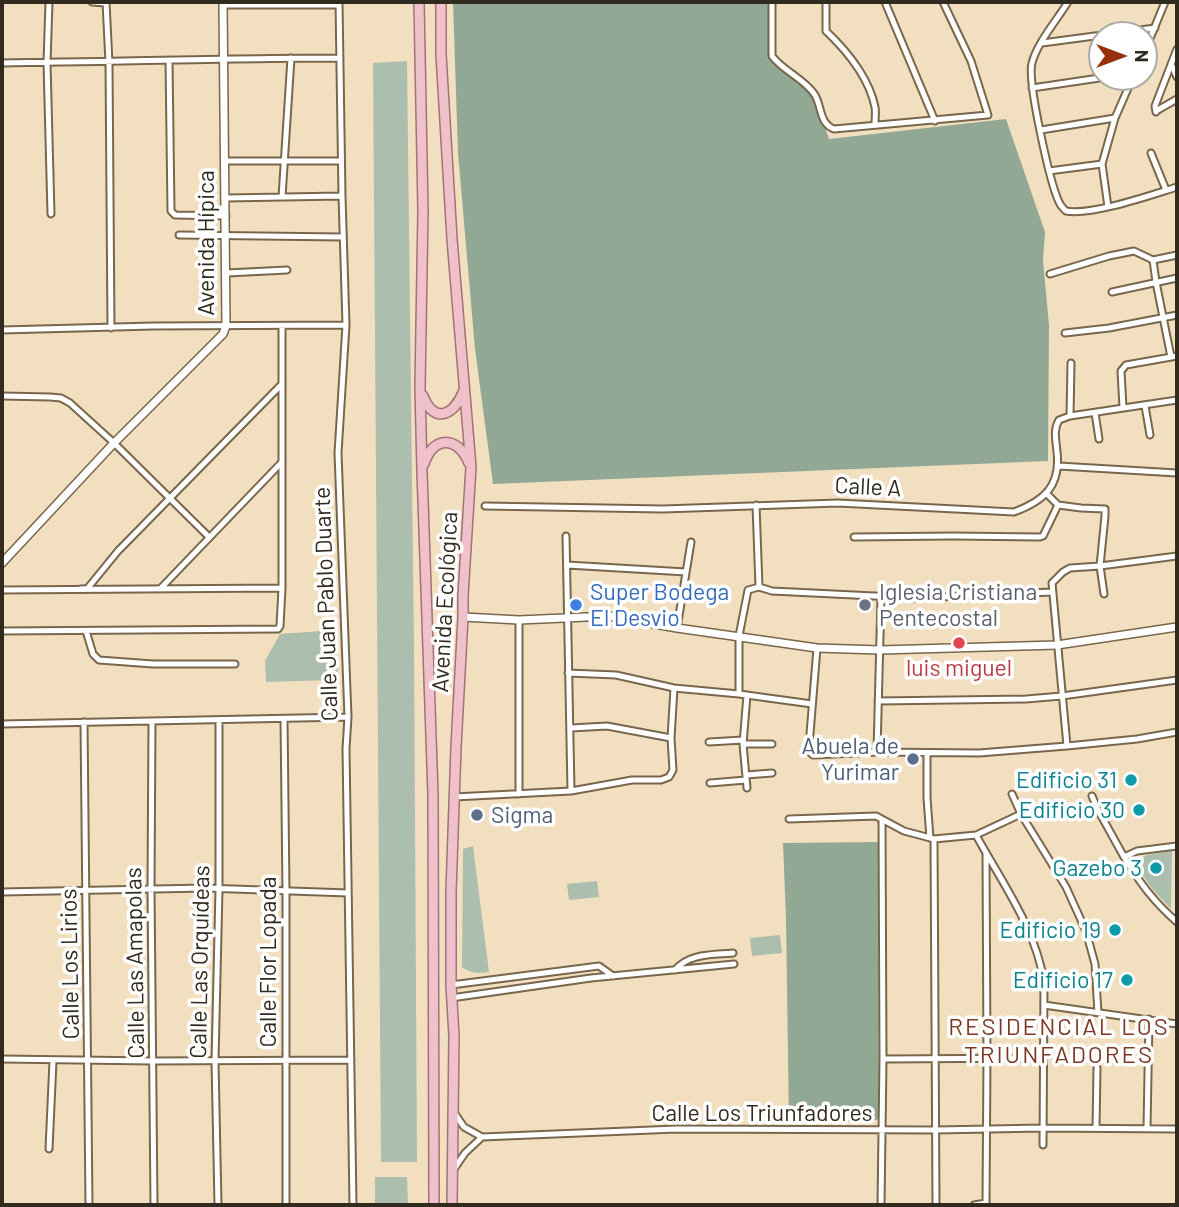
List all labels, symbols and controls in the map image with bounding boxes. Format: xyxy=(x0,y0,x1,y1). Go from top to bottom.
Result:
north arrow xyxy=(1088,21,1158,91)
text: N xyxy=(1131,50,1154,62)
street label: Avenida Hípica xyxy=(192,170,220,316)
street label: Calle A xyxy=(834,471,902,503)
street label: Calle Juan Pablo Duarte xyxy=(308,486,344,722)
street label: Avenida Ecológica xyxy=(426,511,464,693)
place label: Super Bodega El Desvio xyxy=(590,578,729,632)
place label: Iglesia Cristiana Pentecostal xyxy=(879,578,1037,632)
marker: Super Bodega El Desvio xyxy=(568,597,584,613)
marker: Iglesia Cristiana Pentecostal xyxy=(857,597,873,613)
marker: luis miguel xyxy=(951,635,967,651)
place label: luis miguel xyxy=(906,654,1012,682)
place label: Abuela de Yurimar xyxy=(801,732,899,786)
marker: Abuela de Yurimar xyxy=(905,751,921,767)
place label: Edificio 31 xyxy=(1016,766,1117,794)
marker: Edificio 31 xyxy=(1123,772,1139,788)
place label: Edificio 30 xyxy=(1019,796,1125,824)
place label: Sigma xyxy=(491,801,553,829)
marker: Edificio 30 xyxy=(1131,802,1147,818)
marker: Sigma xyxy=(469,807,485,823)
place label: Gazebo 3 xyxy=(1052,854,1142,882)
marker: Gazebo 3 xyxy=(1148,860,1164,876)
street label: Calle Las Orquídeas xyxy=(185,865,215,1059)
street label: Calle Las Amapolas xyxy=(120,867,150,1059)
street label: Calle Flor Lopada xyxy=(254,876,282,1048)
street label: Calle Los Lirios xyxy=(55,888,85,1040)
place label: Edificio 19 xyxy=(1000,916,1101,944)
marker: Edificio 19 xyxy=(1107,922,1123,938)
place label: Edificio 17 xyxy=(1013,966,1113,994)
marker: Edificio 17 xyxy=(1119,972,1135,988)
district label: RESIDENCIAL LOS TRIUNFADORES xyxy=(950,1013,1168,1069)
street label: Calle Los Triunfadores xyxy=(651,1099,873,1127)

